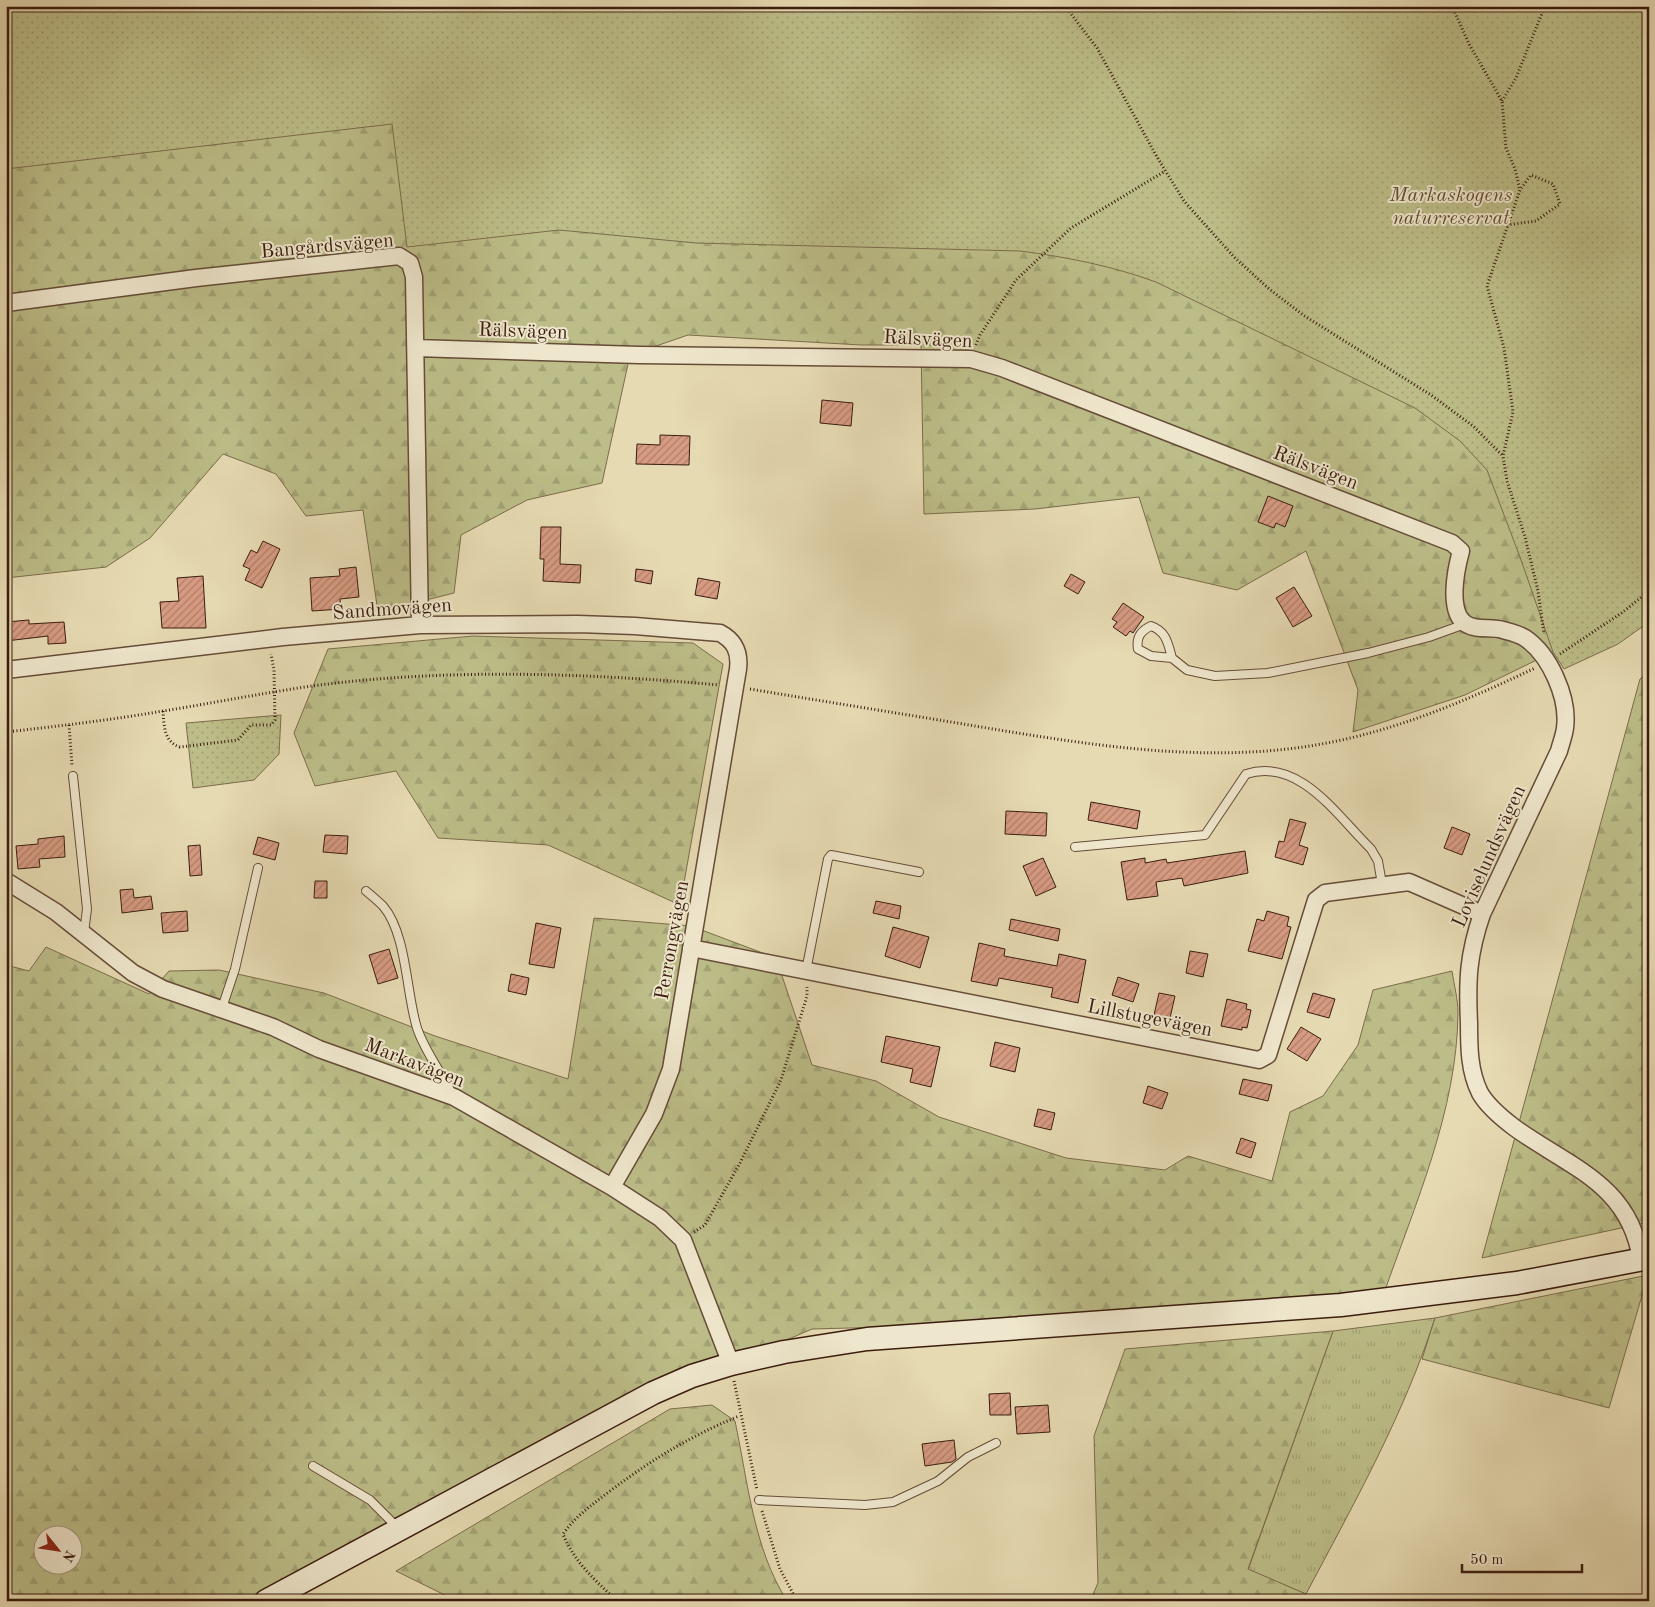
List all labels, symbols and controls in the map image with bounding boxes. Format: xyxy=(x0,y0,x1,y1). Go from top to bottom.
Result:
park label: Markaskogens naturreservat xyxy=(1389,186,1512,229)
street label: Bangårdsvägen xyxy=(260,231,395,263)
street label: Rälsvägen xyxy=(478,320,568,344)
street label: Rälsvägen xyxy=(883,328,973,352)
street label: Rälsvägen xyxy=(1270,443,1361,494)
street label: Sandmovägen xyxy=(332,596,453,624)
street label: Loviselundsvägen xyxy=(1449,782,1530,931)
street label: Perrongvägen xyxy=(653,879,693,1002)
street label: Lillstugevägen xyxy=(1085,997,1214,1041)
street label: Markavägen xyxy=(361,1036,467,1092)
north arrow xyxy=(32,1524,82,1574)
scale bar xyxy=(1462,1542,1582,1574)
text: N xyxy=(60,1548,77,1564)
text: 50 m xyxy=(1470,1553,1504,1568)

